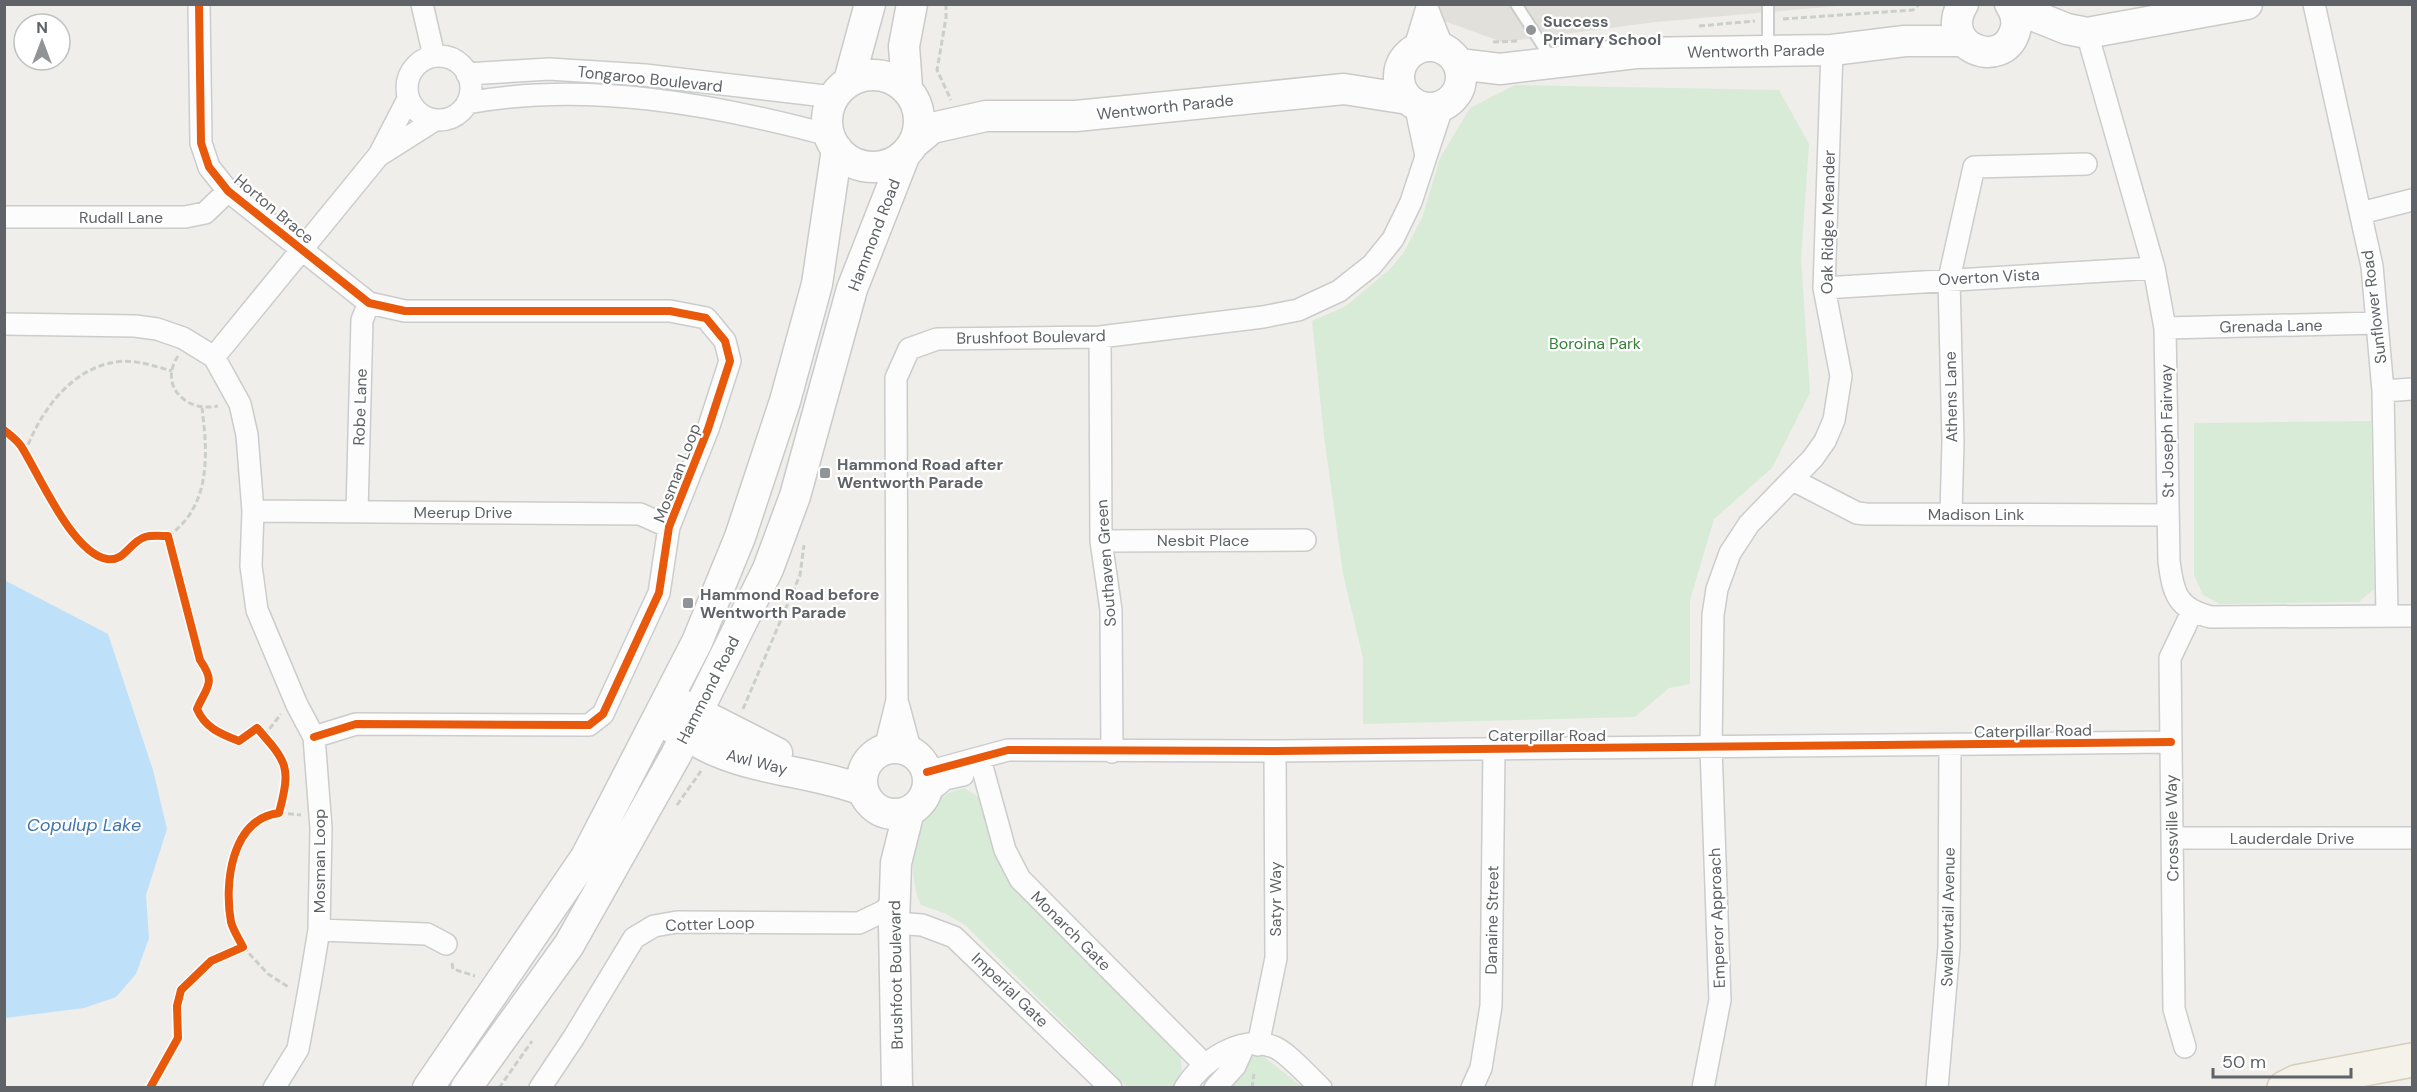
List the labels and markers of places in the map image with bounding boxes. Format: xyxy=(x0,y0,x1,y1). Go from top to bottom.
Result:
place label: Success Primary School xyxy=(1543,11,1661,50)
marker: Success Primary School xyxy=(1524,23,1538,37)
place label: Hammond Road after Wentworth Parade xyxy=(837,454,1003,493)
marker: Hammond Road after Wentworth Parade xyxy=(818,466,832,480)
place label: Hammond Road before Wentworth Parade xyxy=(700,584,879,623)
marker: Hammond Road before Wentworth Parade xyxy=(681,596,695,610)

